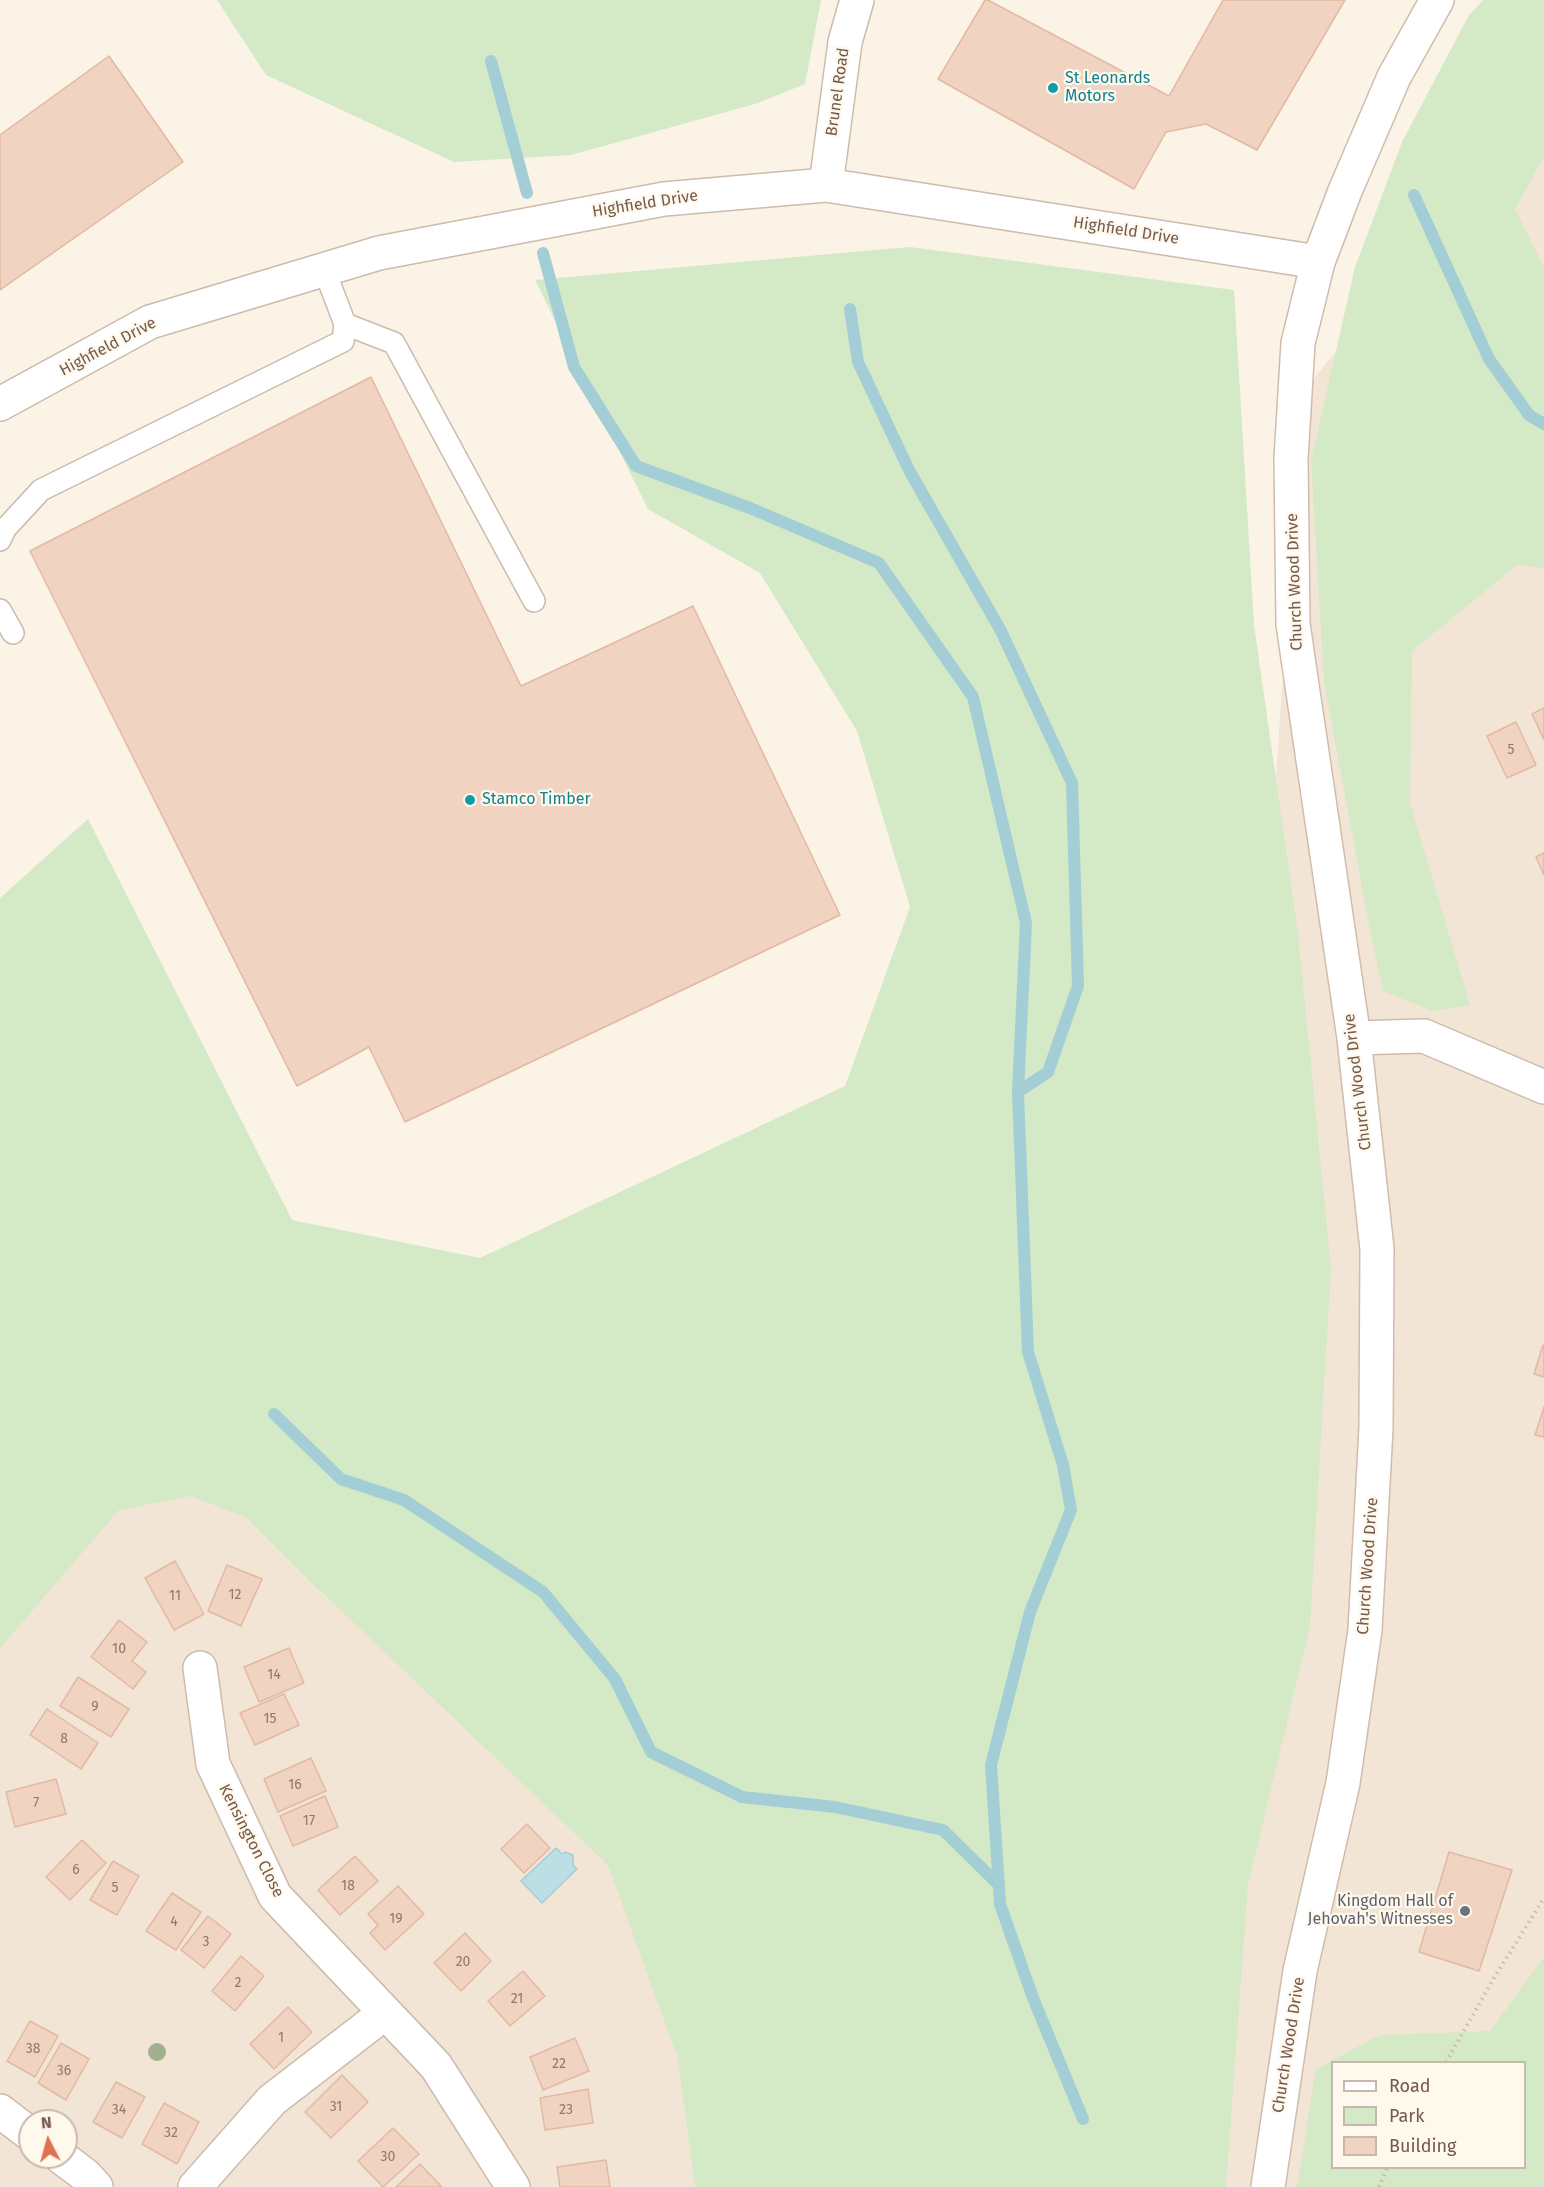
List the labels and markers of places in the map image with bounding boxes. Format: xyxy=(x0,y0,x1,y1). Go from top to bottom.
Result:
place label: St Leonards Motors xyxy=(1065,69,1150,107)
marker: St Leonards Motors xyxy=(1046,81,1060,95)
place label: Stamco Timber xyxy=(482,790,591,810)
marker: Stamco Timber xyxy=(463,793,477,807)
place label: Kingdom Hall of Jehovah's Witnesses xyxy=(1308,1892,1453,1930)
marker: Kingdom Hall of Jehovah's Witnesses xyxy=(1458,1904,1472,1918)

